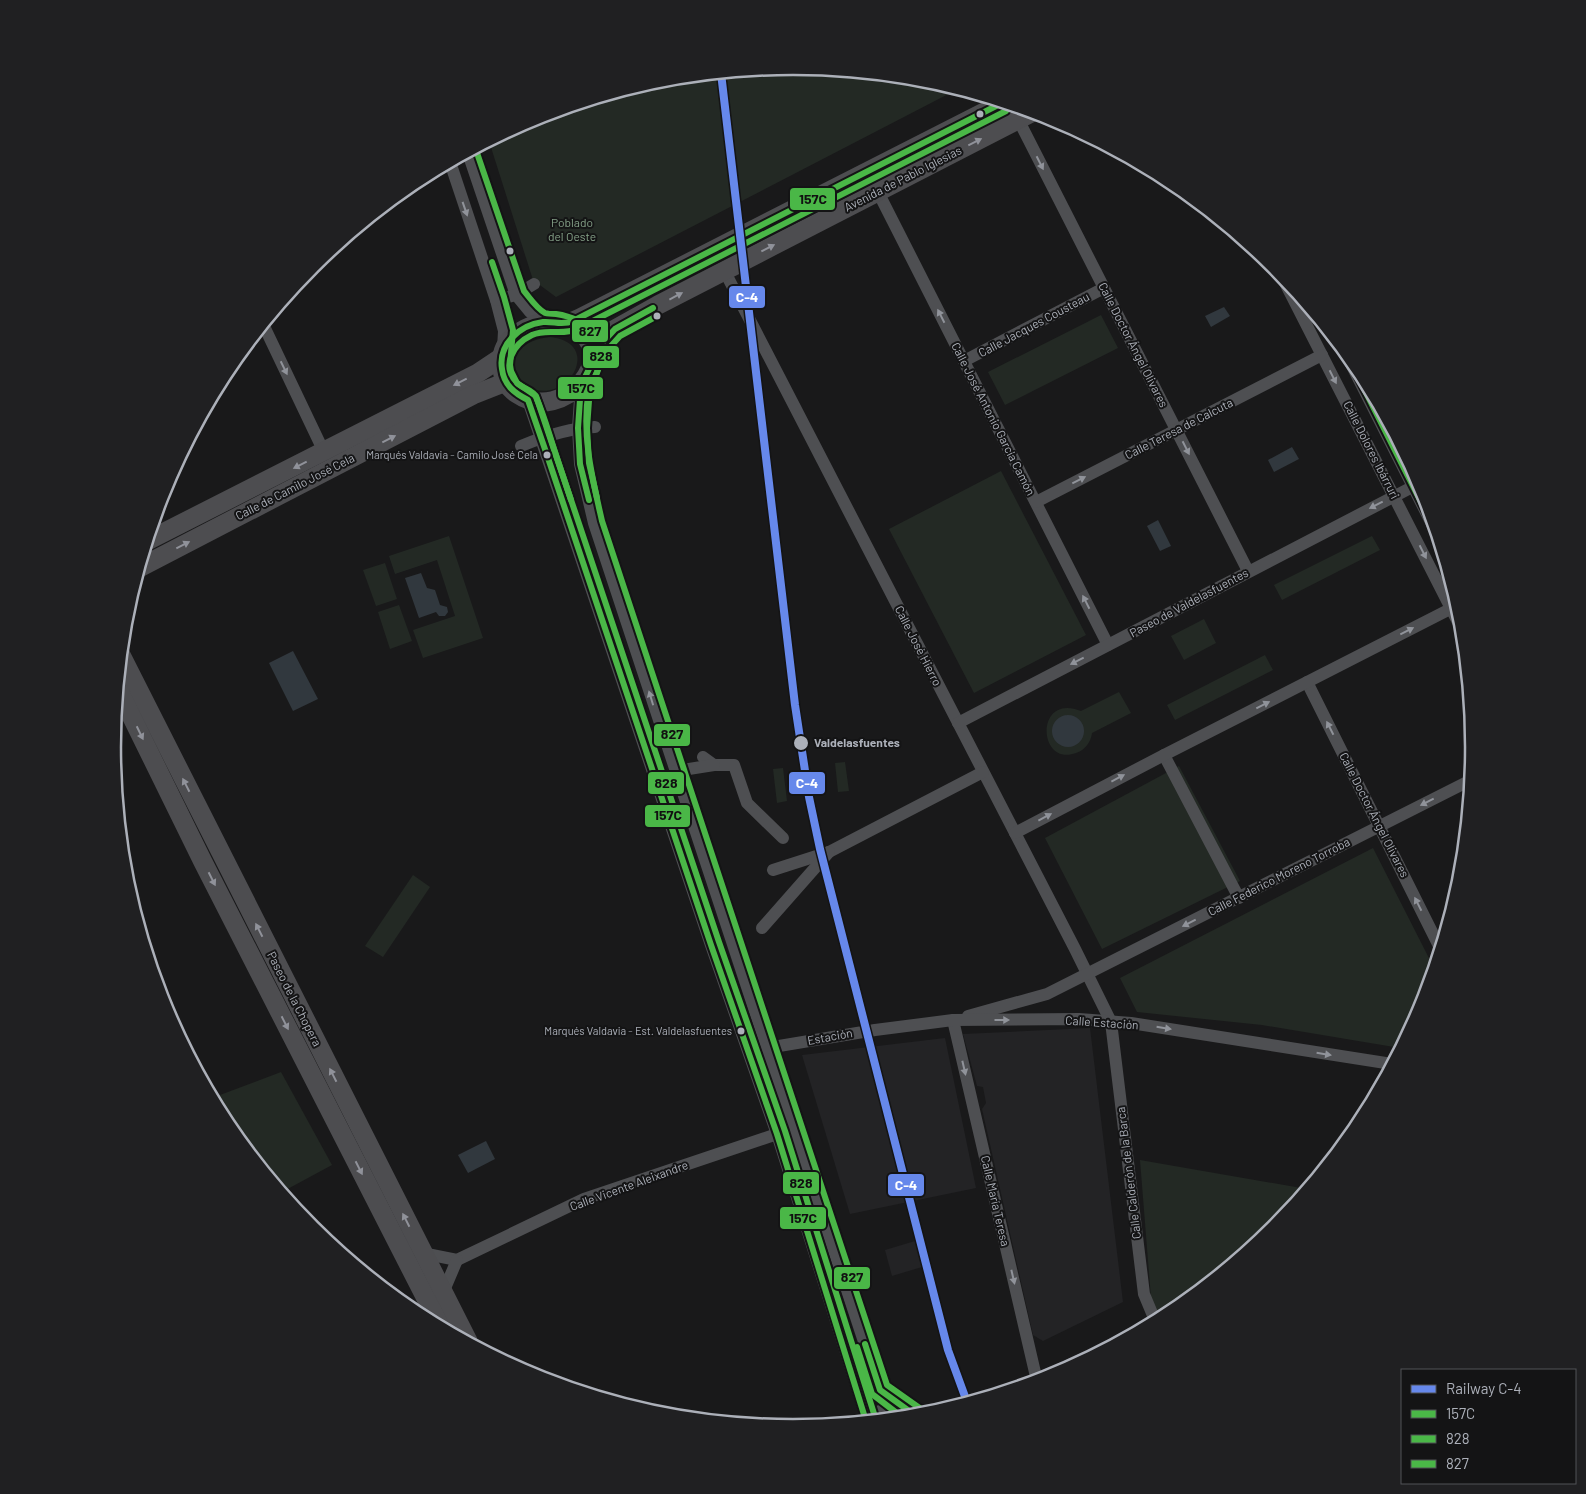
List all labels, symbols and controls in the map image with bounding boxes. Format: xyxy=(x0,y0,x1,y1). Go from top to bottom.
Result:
unlabelled marker xyxy=(975,109,985,119)
one-way arrow xyxy=(967,138,982,146)
street label: Avenida de Pablo Iglesias xyxy=(842,142,964,214)
one-way arrow xyxy=(1036,156,1044,170)
line badge: 157C xyxy=(789,187,836,211)
text: 157C xyxy=(799,190,827,207)
one-way arrow xyxy=(462,201,469,216)
park label: Poblado del Oeste xyxy=(548,215,596,243)
one-way arrow xyxy=(761,244,775,252)
unlabelled marker xyxy=(505,246,515,256)
street label: Calle Doctor Ángel Olivares xyxy=(1096,280,1172,410)
line badge: C-4 xyxy=(728,285,766,309)
text: C-4 xyxy=(736,288,758,305)
street label: Calle Jacques Cousteau xyxy=(976,289,1091,359)
one-way arrow xyxy=(668,292,683,300)
one-way arrow xyxy=(937,309,945,324)
unlabelled marker xyxy=(652,311,662,321)
line badge: 827 xyxy=(571,319,609,343)
text: 827 xyxy=(579,322,601,339)
street label: Calle José Antonio García Camón xyxy=(949,340,1039,497)
line badge: 828 xyxy=(582,345,620,369)
text: 828 xyxy=(590,347,613,364)
one-way arrow xyxy=(281,361,289,375)
one-way arrow xyxy=(1329,369,1337,384)
line badge: 157C xyxy=(557,376,604,400)
one-way arrow xyxy=(453,378,467,386)
text: 157C xyxy=(567,379,595,396)
street label: Calle Teresa de Calcuta xyxy=(1122,395,1235,461)
street label: Calle Dolores Ibárruri xyxy=(1341,398,1403,501)
one-way arrow xyxy=(382,435,396,443)
one-way arrow xyxy=(1182,441,1190,455)
place label: Marqués Valdavia - Camilo José Cela xyxy=(366,448,538,461)
street label: Calle de Camilo José Cela xyxy=(233,450,356,522)
marker: Marqués Valdavia - Camilo José Cela xyxy=(542,450,552,460)
one-way arrow xyxy=(292,460,307,469)
one-way arrow xyxy=(1072,476,1086,484)
one-way arrow xyxy=(1369,501,1384,509)
one-way arrow xyxy=(175,541,190,549)
one-way arrow xyxy=(1419,545,1427,560)
street label: Paseo de Valdelasfuentes xyxy=(1127,565,1250,639)
one-way arrow xyxy=(1082,594,1090,609)
street label: Calle José Hierro xyxy=(893,603,945,688)
one-way arrow xyxy=(1400,627,1415,635)
one-way arrow xyxy=(1070,657,1085,665)
one-way arrow xyxy=(647,691,654,706)
one-way arrow xyxy=(1256,701,1270,709)
one-way arrow xyxy=(1326,720,1334,735)
line badge: 827 xyxy=(653,723,691,747)
text: 827 xyxy=(661,725,683,742)
one-way arrow xyxy=(136,726,144,740)
marker: Valdelasfuentes xyxy=(792,734,810,752)
place label: Valdelasfuentes xyxy=(814,735,900,749)
street label: Calle Doctor Ángel Olivares xyxy=(1337,750,1413,880)
line badge: 828 xyxy=(647,771,685,795)
line badge: C-4 xyxy=(788,771,826,795)
text: 828 xyxy=(655,774,678,791)
text: C-4 xyxy=(796,774,818,791)
one-way arrow xyxy=(1111,774,1125,783)
one-way arrow xyxy=(182,778,190,792)
one-way arrow xyxy=(1420,798,1434,806)
line badge: 157C xyxy=(644,804,691,828)
text: 157C xyxy=(654,806,682,823)
one-way arrow xyxy=(1037,813,1052,821)
street label: Calle Federico Moreno Torroba xyxy=(1205,834,1352,918)
one-way arrow xyxy=(207,871,216,886)
one-way arrow xyxy=(1414,897,1422,911)
one-way arrow xyxy=(1182,919,1196,927)
one-way arrow xyxy=(255,923,263,937)
street label: Paseo de la Chopera xyxy=(265,949,325,1048)
street label: Calle Estación xyxy=(1065,1012,1139,1032)
one-way arrow xyxy=(281,1016,289,1031)
one-way arrow xyxy=(994,1016,1010,1024)
place label: Marqués Valdavia - Est. Valdelasfuentes xyxy=(544,1024,732,1037)
street label: Estación xyxy=(806,1025,854,1047)
one-way arrow xyxy=(1156,1025,1172,1033)
marker: Marqués Valdavia - Est. Valdelasfuentes xyxy=(736,1026,746,1036)
one-way arrow xyxy=(1317,1050,1333,1058)
one-way arrow xyxy=(960,1060,968,1075)
one-way arrow xyxy=(329,1068,337,1082)
street label: Calle Calderón de la Barca xyxy=(1113,1106,1143,1240)
street label: Calle María Teresa xyxy=(979,1154,1013,1248)
street label: Calle Vicente Aleixandre xyxy=(568,1157,690,1213)
one-way arrow xyxy=(355,1161,363,1175)
line badge: 828 xyxy=(782,1171,820,1195)
line badge: C-4 xyxy=(887,1173,925,1197)
text: 828 xyxy=(790,1174,813,1191)
text: C-4 xyxy=(895,1176,917,1193)
line badge: 157C xyxy=(779,1206,827,1230)
text: 157C xyxy=(789,1209,817,1226)
one-way arrow xyxy=(402,1213,410,1227)
line badge: 827 xyxy=(833,1266,871,1290)
text: 827 xyxy=(841,1268,863,1285)
one-way arrow xyxy=(1009,1270,1017,1285)
legend xyxy=(1401,1369,1576,1484)
text: Railway C-4 xyxy=(1446,1379,1522,1397)
text: 157C xyxy=(1446,1404,1475,1422)
text: 828 xyxy=(1446,1429,1470,1447)
text: 827 xyxy=(1446,1454,1469,1472)

